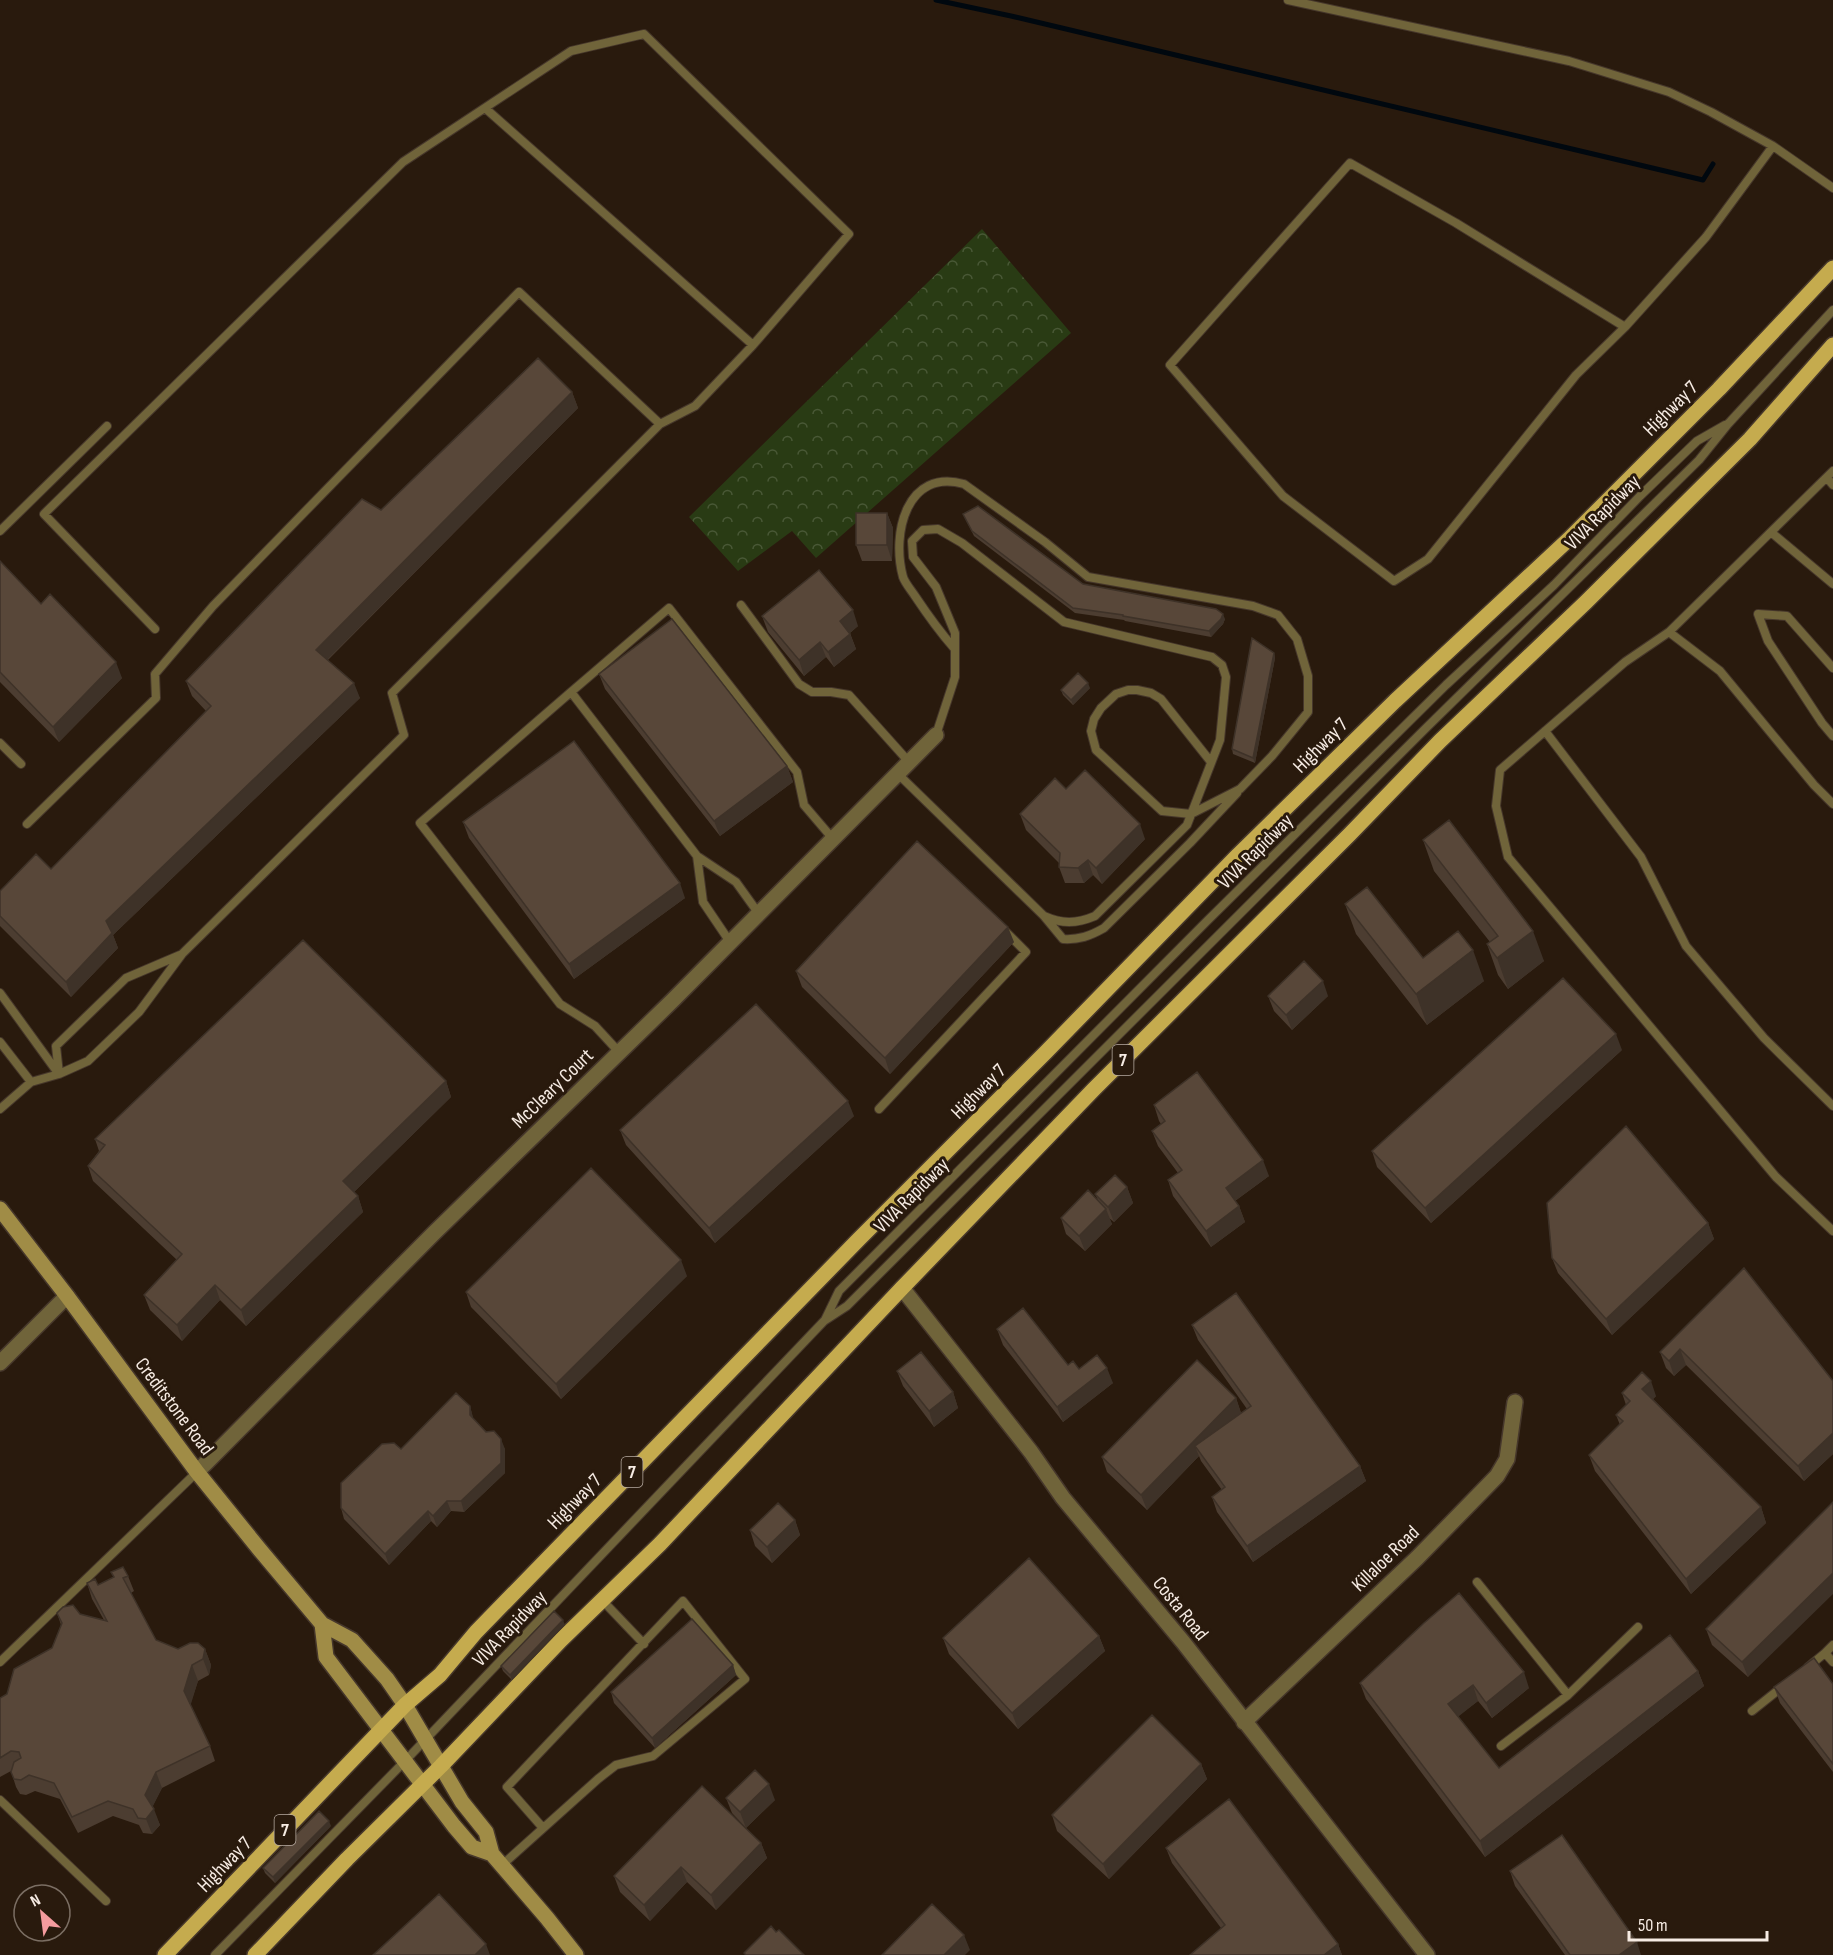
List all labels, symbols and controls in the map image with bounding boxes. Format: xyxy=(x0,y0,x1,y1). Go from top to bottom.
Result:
street label: Highway 7 xyxy=(1638,376,1703,441)
street label: VIVA Rapidway xyxy=(1560,470,1645,555)
street label: Highway 7 xyxy=(1288,713,1353,778)
street label: VIVA Rapidway xyxy=(1213,809,1298,894)
street label: McCleary Court xyxy=(507,1044,598,1134)
road number: 7 xyxy=(1112,1045,1134,1075)
street label: Highway 7 xyxy=(946,1059,1011,1124)
street label: VIVA Rapidway xyxy=(869,1153,954,1238)
street label: Creditstone Road xyxy=(130,1353,219,1460)
road number: 7 xyxy=(622,1457,642,1487)
street label: Highway 7 xyxy=(543,1469,607,1534)
street label: Killaloe Road xyxy=(1347,1521,1424,1597)
street label: Costa Road xyxy=(1147,1572,1213,1645)
street label: VIVA Rapidway xyxy=(468,1585,552,1672)
road number: 7 xyxy=(274,1815,296,1845)
street label: Highway 7 xyxy=(193,1832,257,1897)
north arrow xyxy=(12,1883,72,1943)
text: N xyxy=(27,1891,44,1911)
scale bar xyxy=(1629,1904,1767,1942)
text: 50 m xyxy=(1638,1915,1668,1936)

